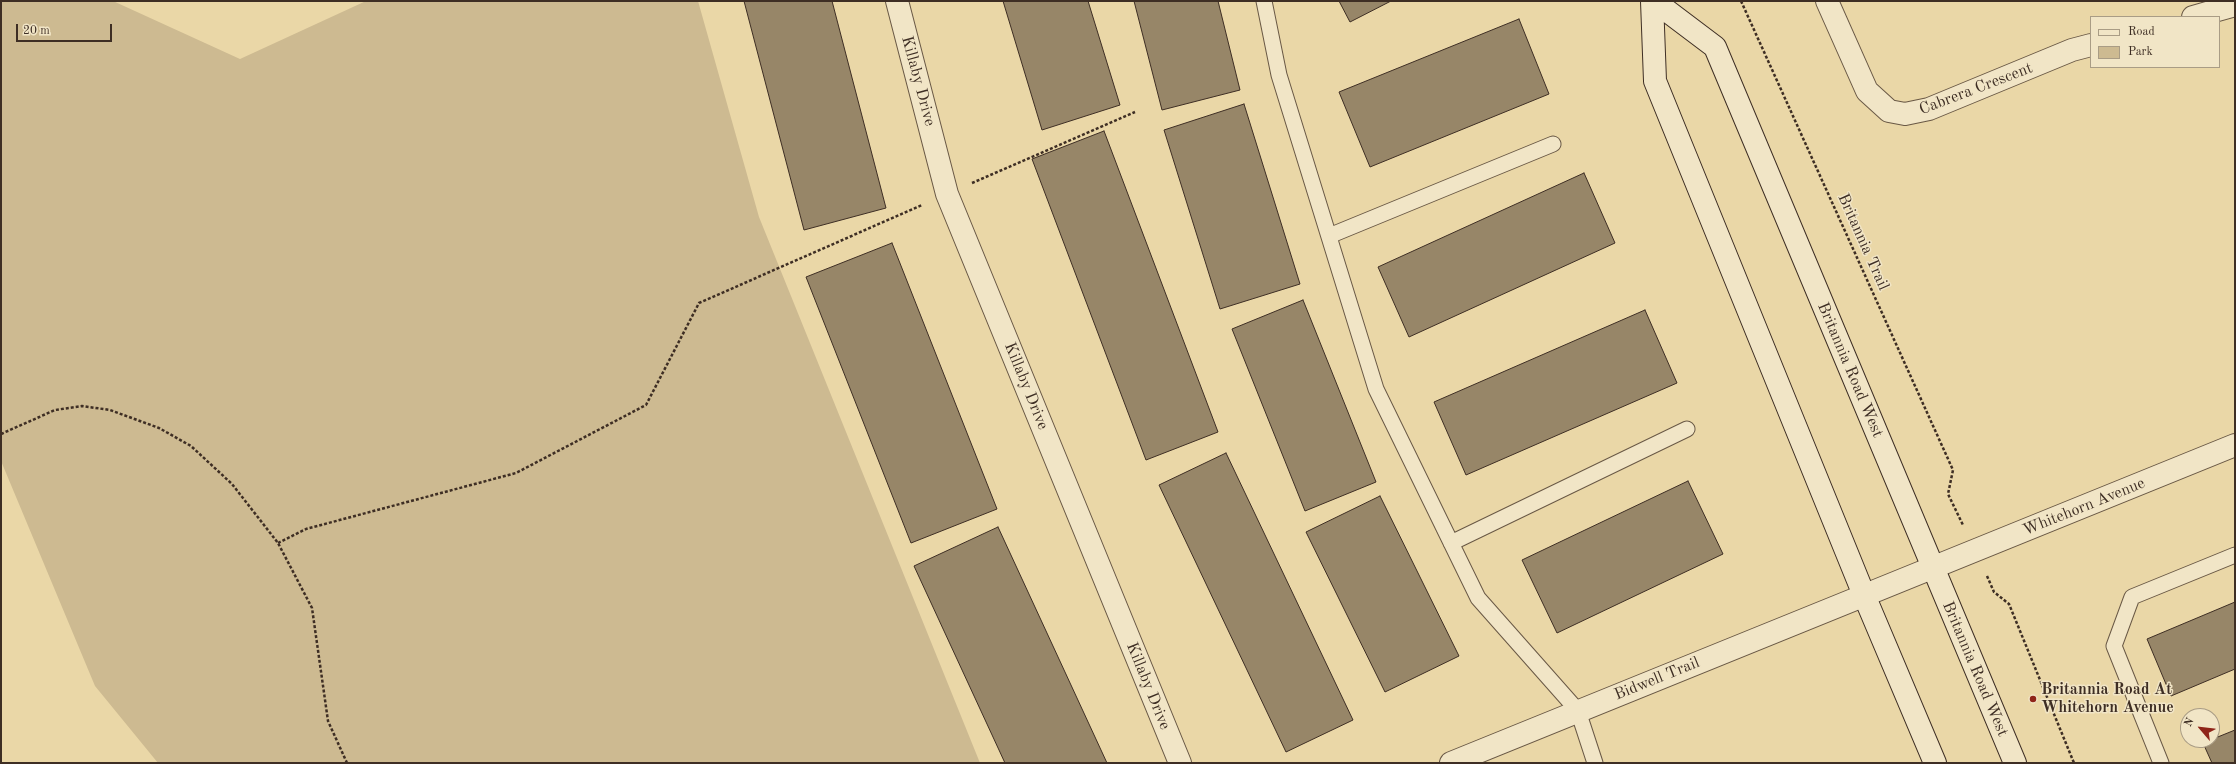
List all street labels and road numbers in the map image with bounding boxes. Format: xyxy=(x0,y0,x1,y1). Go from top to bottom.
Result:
street label: Killaby Drive xyxy=(897,34,939,128)
street label: Cabrera Crescent xyxy=(1917,59,2035,119)
street label: Britannia Trail xyxy=(1833,191,1893,293)
street label: Britannia Road West xyxy=(1813,300,1887,440)
street label: Killaby Drive xyxy=(1000,340,1052,432)
street label: Whitehorn Avenue xyxy=(2020,474,2148,540)
street label: Britannia Road West xyxy=(1938,599,2012,739)
street label: Killaby Drive xyxy=(1122,640,1174,732)
street label: Bidwell Trail xyxy=(1612,653,1702,705)

